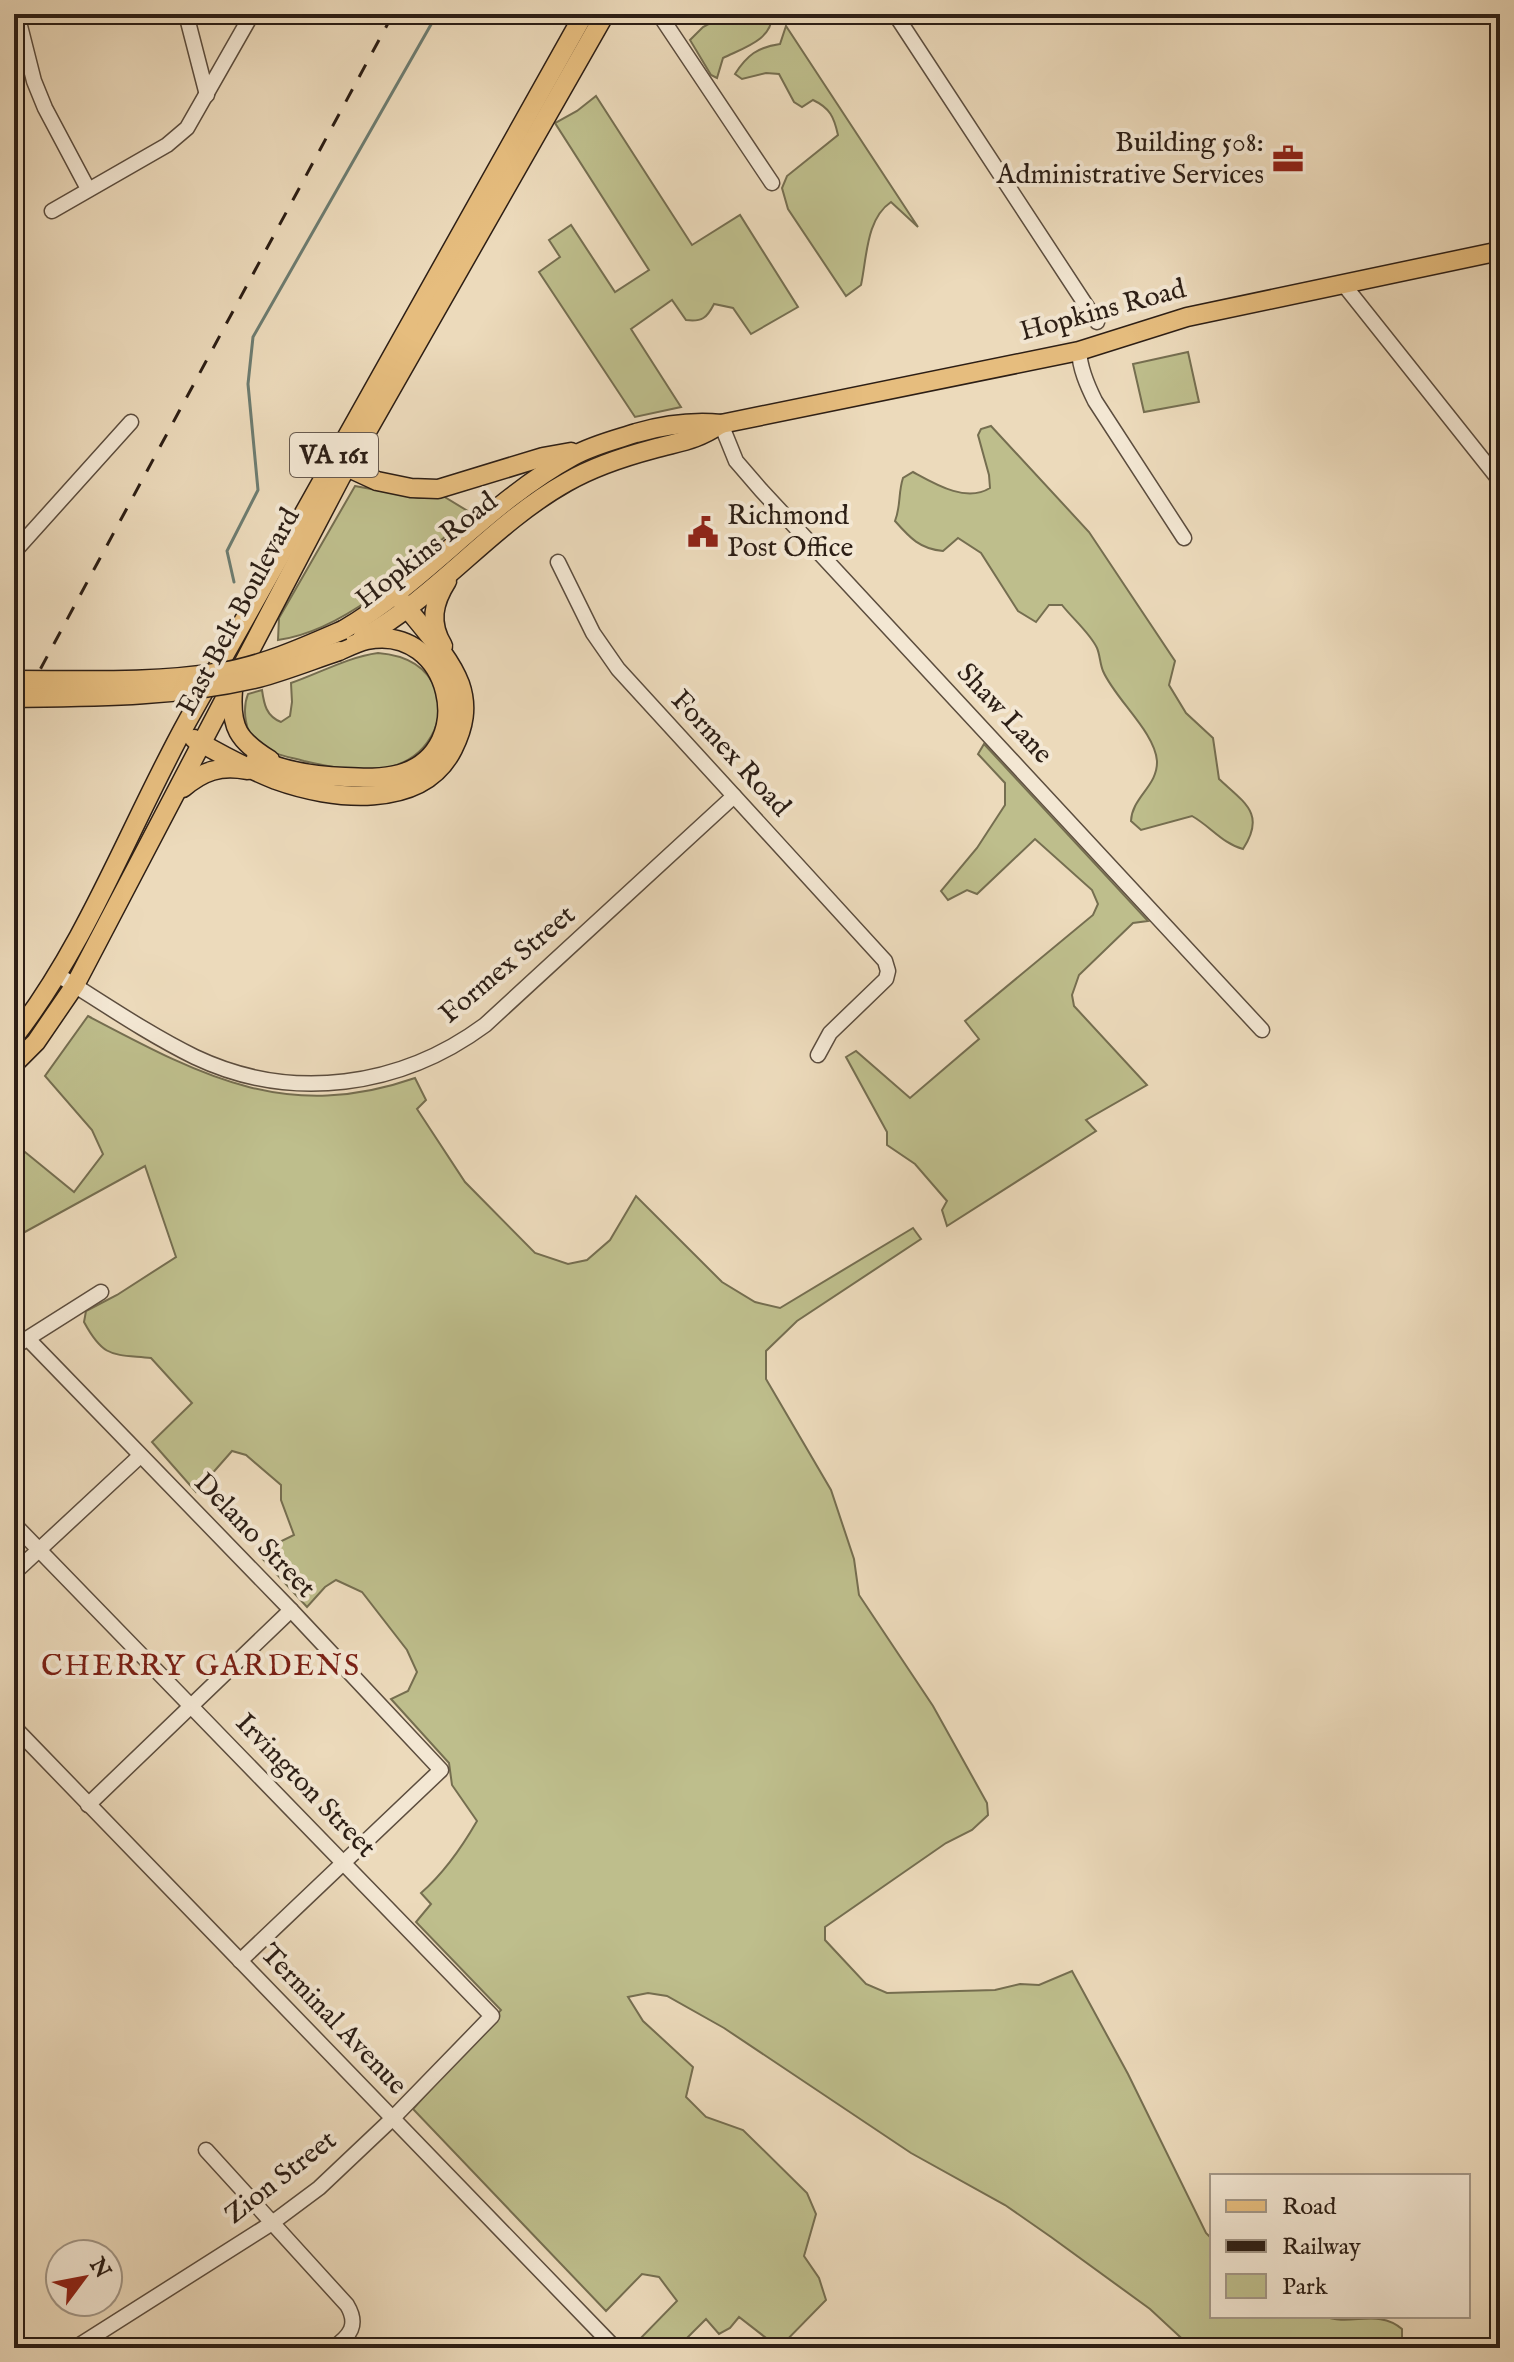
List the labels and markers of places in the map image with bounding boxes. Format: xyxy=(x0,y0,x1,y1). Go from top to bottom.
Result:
place label: Building 508: Administrative Services xyxy=(996,126,1264,193)
office icon: Building 508: Administrative Services xyxy=(1271,142,1305,176)
place label: Richmond Post Office xyxy=(727,499,853,566)
public building icon: Richmond Post Office xyxy=(686,515,720,549)

